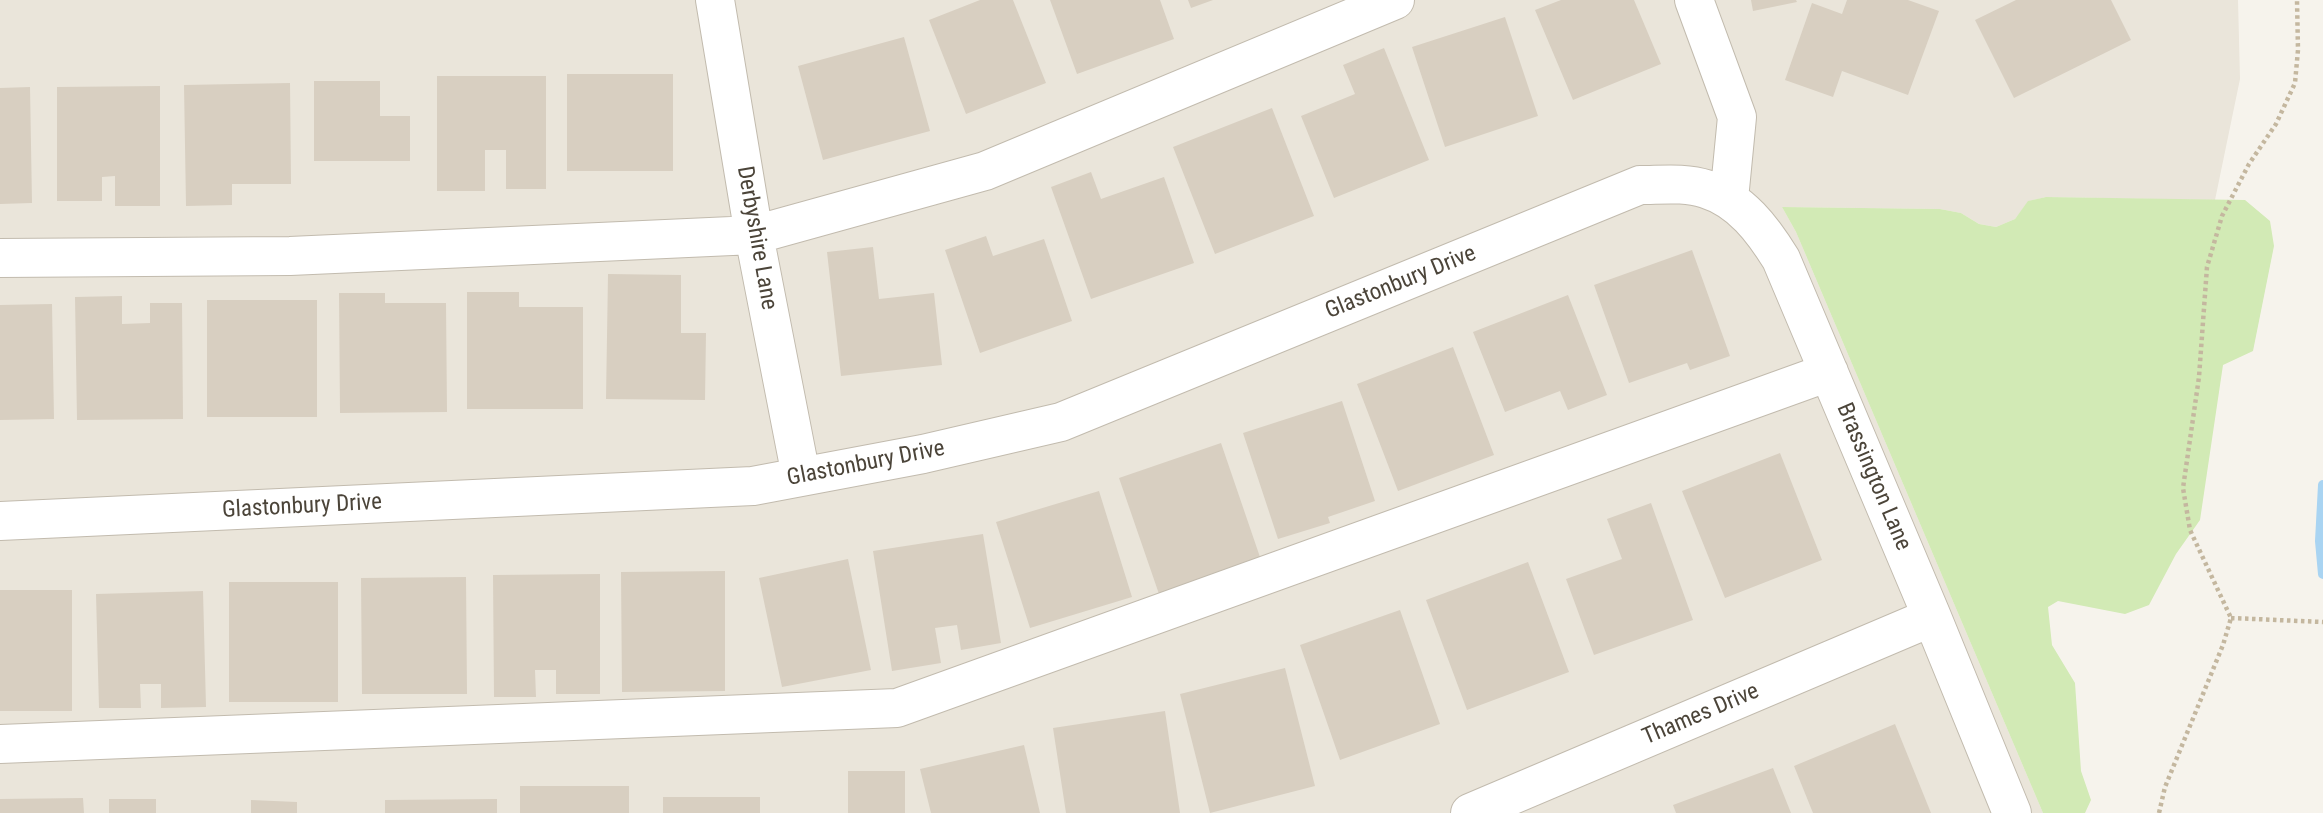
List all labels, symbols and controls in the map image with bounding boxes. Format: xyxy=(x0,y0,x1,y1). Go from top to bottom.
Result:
street label: Derbyshire Lane xyxy=(730,164,782,312)
street label: Glastonbury Drive xyxy=(1322,240,1480,326)
street label: Brassington Lane xyxy=(1830,399,1916,555)
street label: Glastonbury Drive xyxy=(785,435,947,493)
street label: Glastonbury Drive xyxy=(221,489,383,525)
street label: Thames Drive xyxy=(1639,678,1763,752)

